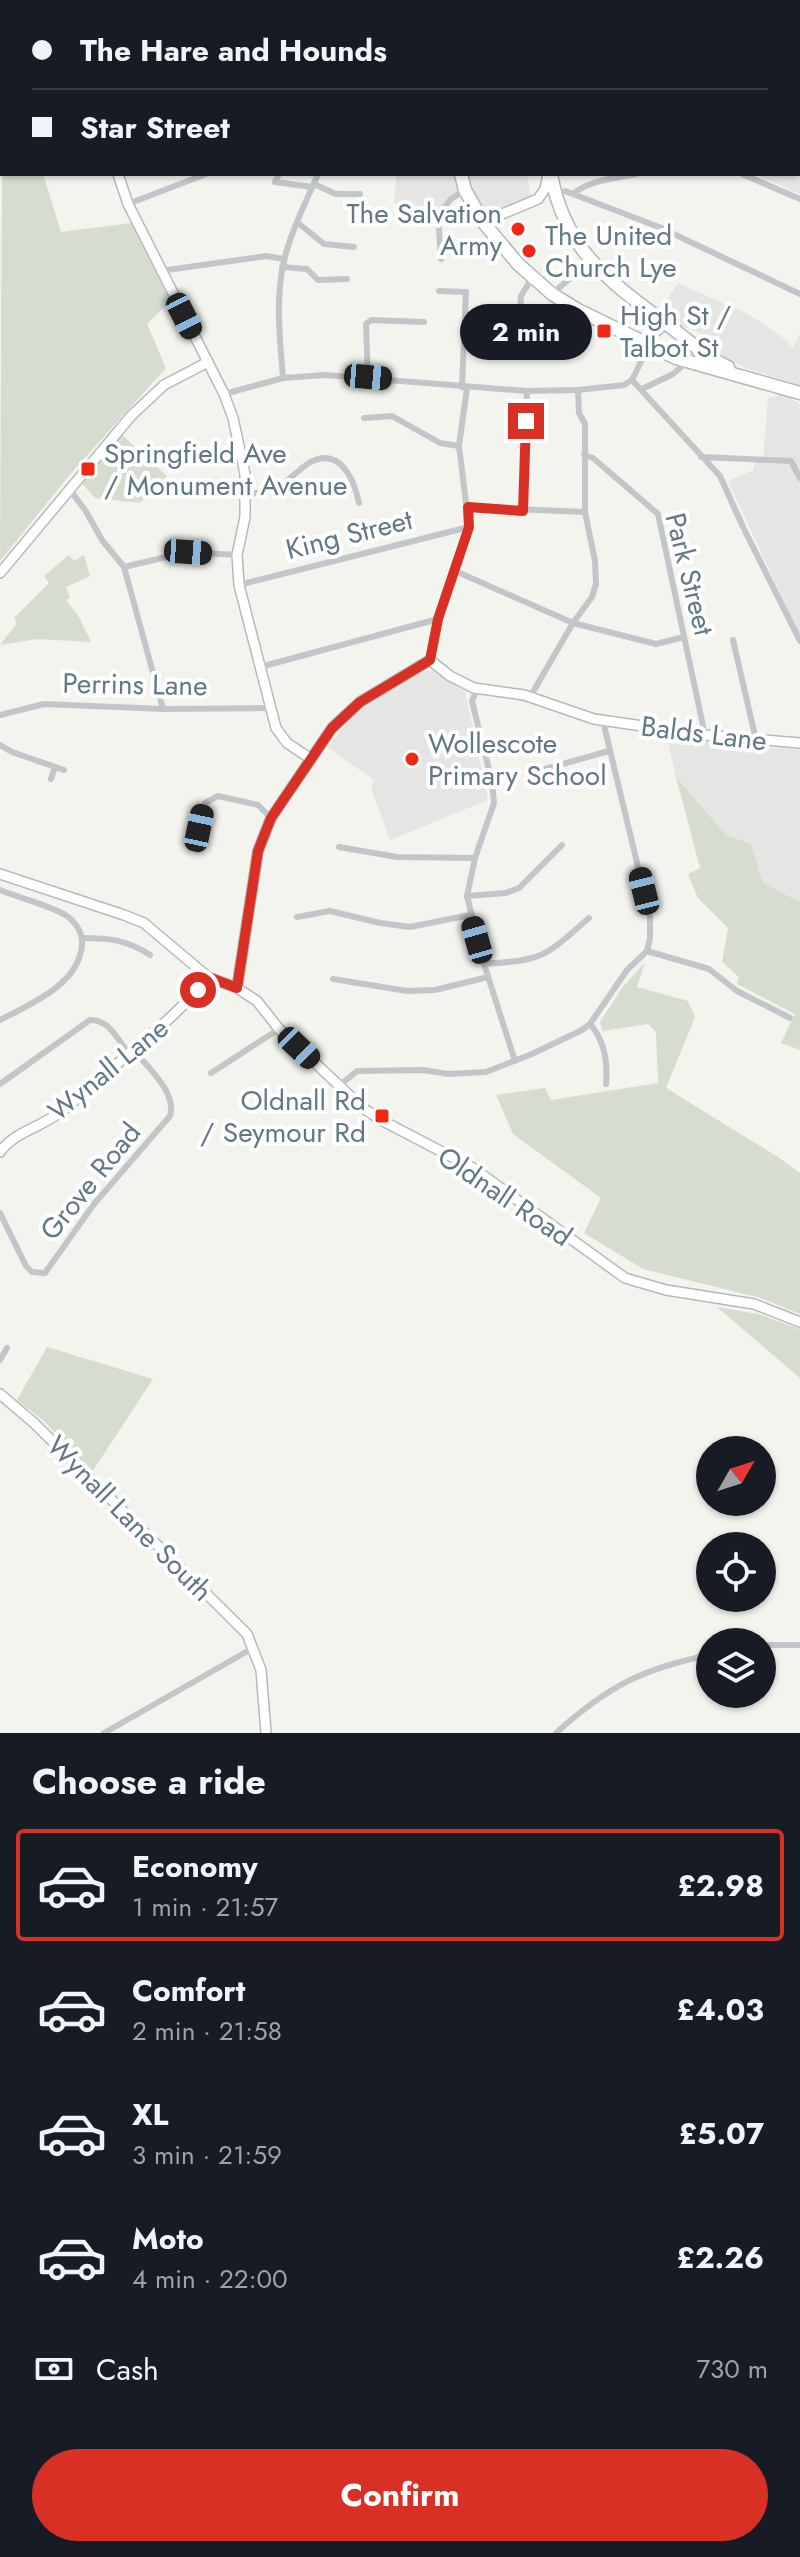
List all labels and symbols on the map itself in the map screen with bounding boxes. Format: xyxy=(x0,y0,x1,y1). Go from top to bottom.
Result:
place label: The Salvation Army xyxy=(346,193,503,266)
place label: The United Church Lye xyxy=(545,215,677,288)
marker: The Salvation Army xyxy=(509,220,527,238)
marker: The United Church Lye xyxy=(520,242,538,260)
car xyxy=(162,289,206,343)
place label: High St / Talbot St xyxy=(620,295,731,368)
callout: 2 min xyxy=(460,305,592,361)
marker: High St / Talbot St xyxy=(595,322,613,340)
car xyxy=(343,363,393,391)
route end xyxy=(508,403,544,439)
place label: Springfield Ave / Monument Avenue xyxy=(104,433,348,506)
marker: Springfield Ave / Monument Avenue xyxy=(79,460,97,478)
street label: King Street xyxy=(282,499,417,570)
street label: Park Street xyxy=(654,508,725,640)
car xyxy=(163,538,213,566)
street label: Perrins Lane xyxy=(62,663,208,706)
street label: Balds Lane xyxy=(639,705,769,762)
place label: Wollescote Primary School xyxy=(428,723,607,796)
marker: Wollescote Primary School xyxy=(403,750,421,768)
car xyxy=(182,802,216,854)
car xyxy=(627,865,661,917)
car xyxy=(459,914,495,966)
route start xyxy=(180,972,216,1008)
street label: Wynall Lane xyxy=(39,1008,177,1131)
car xyxy=(273,1023,325,1073)
place label: Oldnall Rd / Seymour Rd xyxy=(200,1080,366,1153)
marker: Oldnall Rd / Seymour Rd xyxy=(373,1107,391,1125)
street label: Grove Road xyxy=(30,1114,151,1249)
street label: Oldnall Road xyxy=(429,1136,580,1257)
street label: Wynall Lane South xyxy=(37,1426,222,1611)
north arrow xyxy=(696,1436,776,1516)

